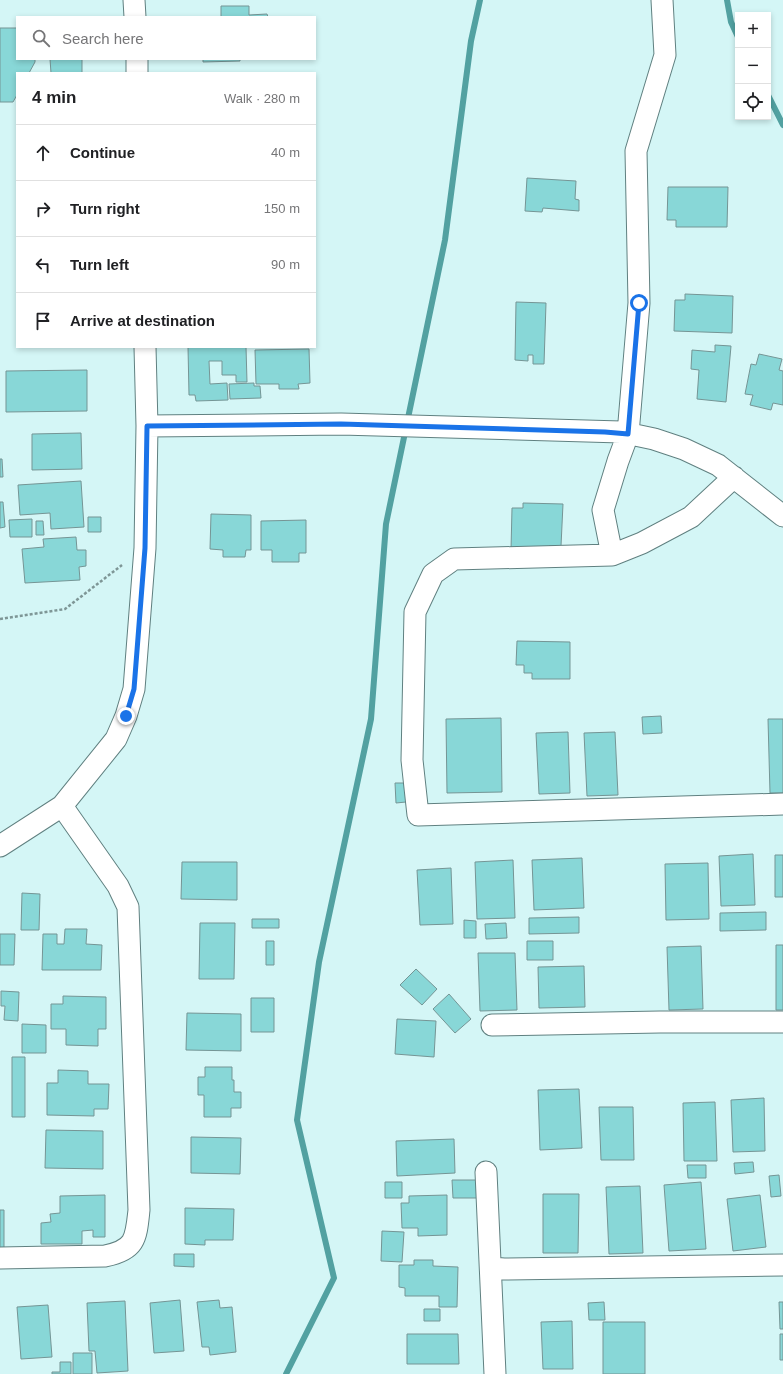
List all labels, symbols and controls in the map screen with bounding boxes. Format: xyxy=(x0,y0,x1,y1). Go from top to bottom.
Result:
map controls xyxy=(735,12,771,120)
button: + xyxy=(735,12,771,48)
search box xyxy=(16,16,316,60)
icon: search xyxy=(30,27,52,49)
text: Search here xyxy=(62,30,144,47)
button: − xyxy=(735,48,771,84)
button: locate xyxy=(735,84,771,120)
text: 4 min xyxy=(32,88,76,107)
text: Walk · 280 m xyxy=(224,91,300,106)
icon: ahead xyxy=(32,142,54,164)
text: Continue xyxy=(70,144,135,161)
text: 40 m xyxy=(271,145,300,160)
icon: right xyxy=(32,198,54,220)
text: Turn right xyxy=(70,200,140,217)
text: 150 m xyxy=(264,201,300,216)
icon: left xyxy=(32,254,54,276)
text: Turn left xyxy=(70,256,129,273)
text: 90 m xyxy=(271,257,300,272)
route start xyxy=(630,294,648,312)
icon: arrive xyxy=(32,310,54,332)
text: Arrive at destination xyxy=(70,312,215,329)
route end xyxy=(117,707,135,725)

